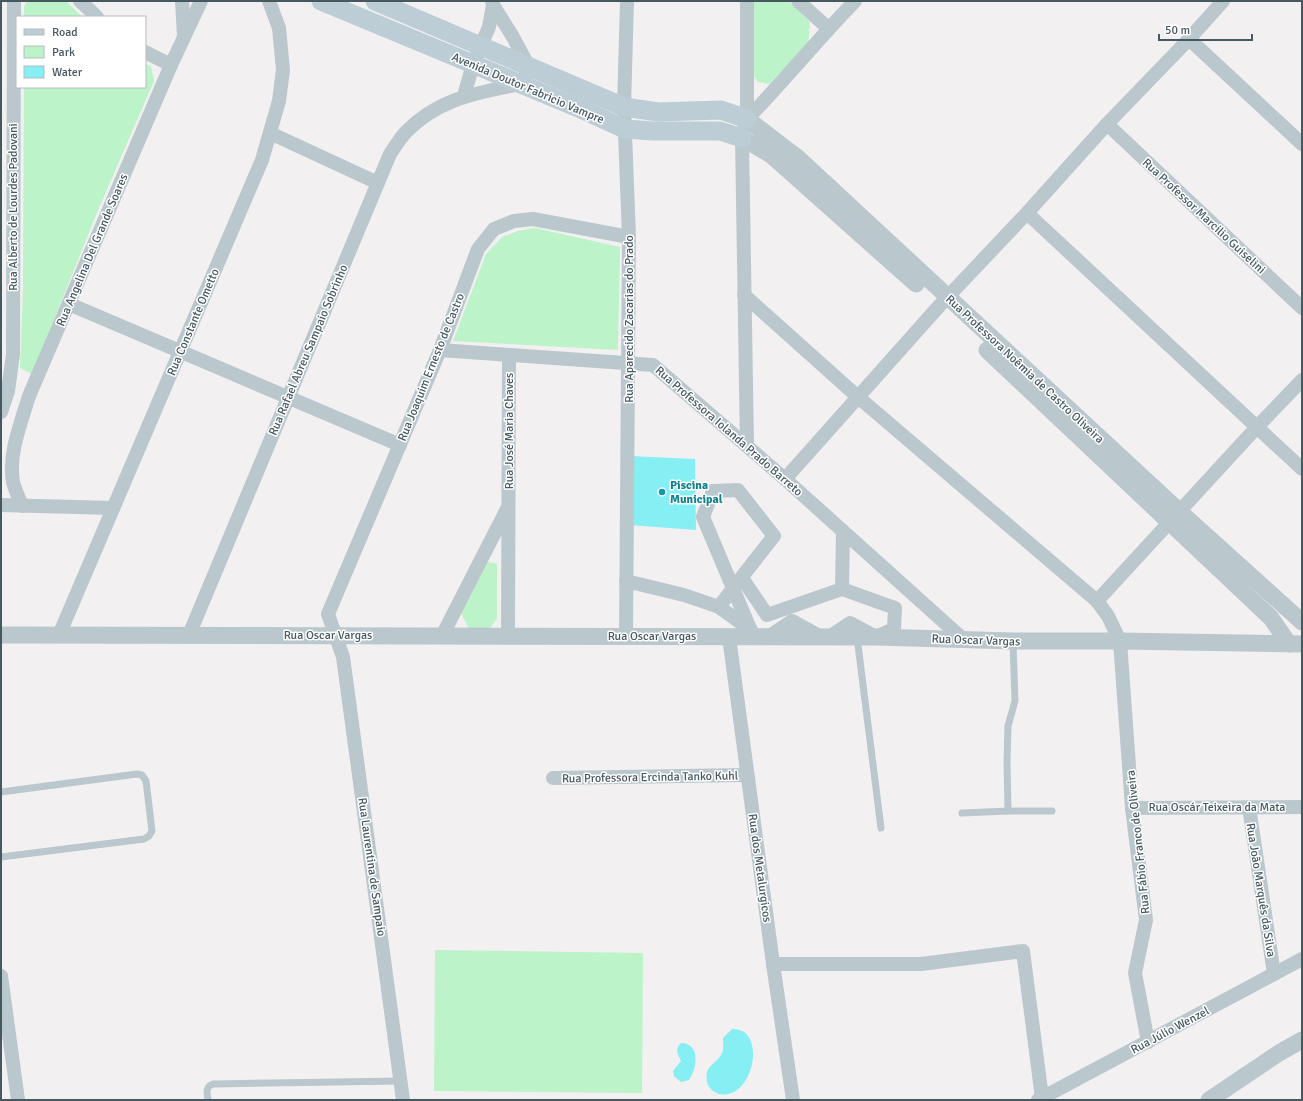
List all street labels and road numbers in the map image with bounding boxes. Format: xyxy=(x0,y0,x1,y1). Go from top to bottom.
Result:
street label: Avenida Doutor Fabricio Vampre xyxy=(449,50,606,127)
street label: Rua Alberto de Lourdes Padovani xyxy=(6,123,21,291)
street label: Rua Professor Marcilio Guiselini xyxy=(1139,155,1268,277)
street label: Rua Angelina Del Grande Soares xyxy=(53,172,132,329)
street label: Rua Aparecido Zacarias do Prado xyxy=(622,235,637,403)
street label: Rua Rafael Abreu Sampaio Sobrinho xyxy=(266,263,351,438)
street label: Rua Constante Ometto xyxy=(164,266,223,378)
street label: Rua Joaquim Ernesto de Castro xyxy=(395,291,468,443)
street label: Rua Professora Noêmia de Castro Oliveira xyxy=(942,292,1107,447)
street label: Rua Professora Iolanda Prado Barreto xyxy=(652,363,805,500)
street label: Rua José Maria Chaves xyxy=(502,373,517,489)
street label: Rua Oscar Vargas xyxy=(284,628,372,643)
street label: Rua Oscar Vargas xyxy=(608,629,696,644)
street label: Rua Oscar Vargas xyxy=(931,631,1021,650)
street label: Rua Professora Ercinda Tanko Kuhl xyxy=(562,768,739,787)
street label: Rua Fábio Franco de Oliveira xyxy=(1123,769,1154,915)
street label: Rua Laurentina de Sampaio xyxy=(354,797,389,937)
street label: Rua Oscár Teixeira da Mata xyxy=(1149,800,1285,815)
street label: Rua dos Metalurgicos xyxy=(744,813,775,923)
street label: Rua João Marquês da Silva xyxy=(1242,822,1279,958)
street label: Rua Júlio Wenzel xyxy=(1128,1003,1212,1057)

